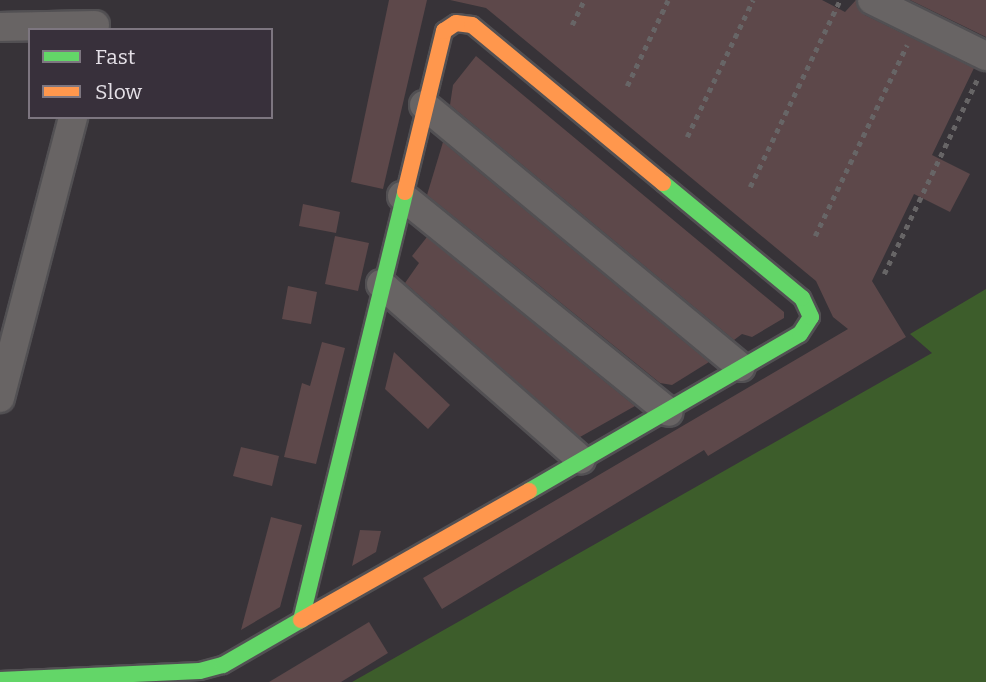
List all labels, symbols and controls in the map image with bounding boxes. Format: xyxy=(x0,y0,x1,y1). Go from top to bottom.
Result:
legend xyxy=(28,28,273,119)
text: Fast xyxy=(95,44,135,70)
text: Slow xyxy=(95,79,142,105)

